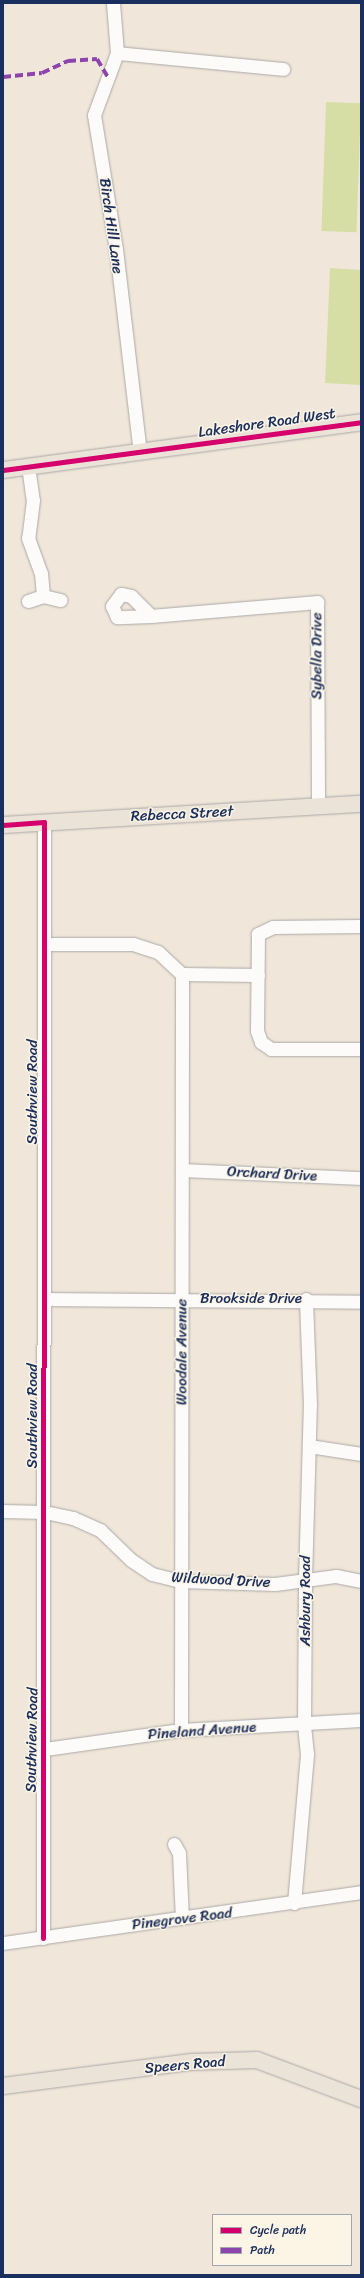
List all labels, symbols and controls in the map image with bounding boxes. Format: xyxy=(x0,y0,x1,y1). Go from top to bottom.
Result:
street label: Birch Hill Lane xyxy=(95,177,127,275)
street label: Lakeshore Road West xyxy=(197,404,337,442)
street label: Sybella Drive xyxy=(308,613,326,699)
street label: Rebecca Street xyxy=(130,802,234,826)
street label: Southview Road xyxy=(24,1040,42,1144)
street label: Orchard Drive xyxy=(226,1163,318,1185)
street label: Brookside Drive xyxy=(200,1290,302,1308)
street label: Woodale Avenue xyxy=(173,1299,191,1405)
street label: Southview Road xyxy=(24,1364,42,1468)
street label: Ashbury Road xyxy=(297,1556,315,1646)
street label: Wildwood Drive xyxy=(171,1568,271,1592)
street label: Southview Road xyxy=(22,1687,42,1793)
street label: Pineland Avenue xyxy=(147,1718,257,1744)
street label: Pinegrove Road xyxy=(131,1904,233,1934)
street label: Speers Road xyxy=(144,2052,226,2078)
legend xyxy=(212,2214,352,2266)
text: Cycle path xyxy=(250,2219,306,2241)
text: Path xyxy=(250,2239,275,2261)

